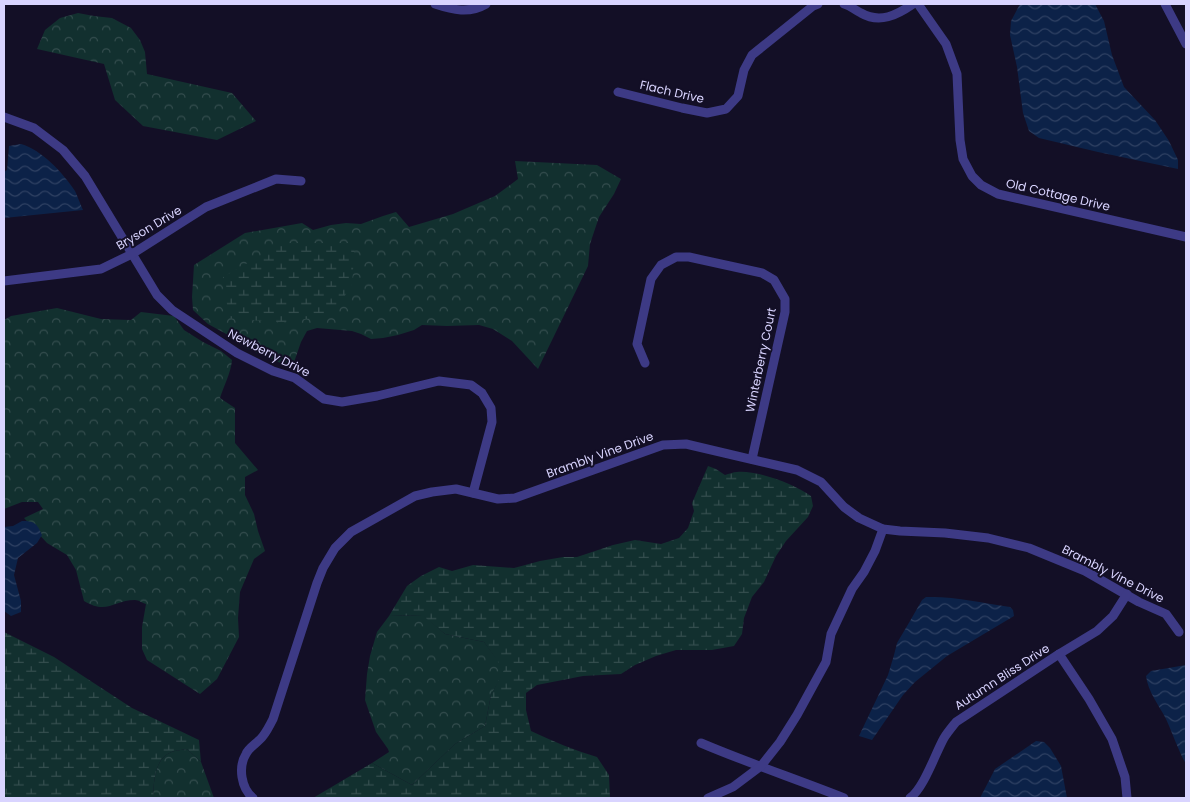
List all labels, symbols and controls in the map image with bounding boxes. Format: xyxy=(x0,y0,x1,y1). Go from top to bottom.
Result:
street label: Flach Drive xyxy=(638,76,706,107)
street label: Old Cottage Drive xyxy=(1004,174,1112,215)
street label: Bryson Drive xyxy=(113,201,185,254)
street label: Winterberry Court xyxy=(741,306,780,414)
street label: Newberry Drive xyxy=(225,324,313,381)
street label: Brambly Vine Drive xyxy=(544,427,656,482)
street label: Brambly Vine Drive xyxy=(1059,540,1167,607)
street label: Autumn Bliss Drive xyxy=(951,639,1053,714)

